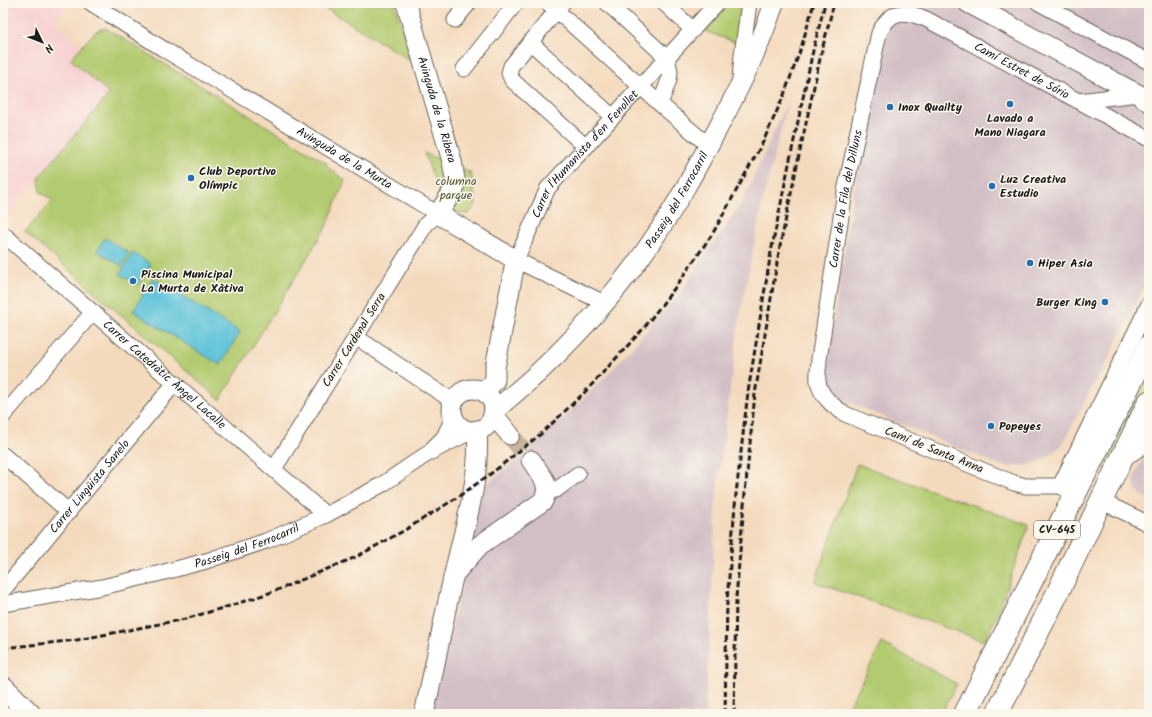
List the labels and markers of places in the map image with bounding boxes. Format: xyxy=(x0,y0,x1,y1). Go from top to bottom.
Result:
place label: Inox Quailty xyxy=(898,98,963,117)
marker: Lavado a Mano Niagara xyxy=(1005,99,1015,109)
marker: Inox Quailty xyxy=(885,102,895,112)
place label: Lavado a Mano Niagara xyxy=(974,109,1046,142)
place label: Club Deportivo Olímpic xyxy=(199,162,277,195)
place label: Luz Creativa Estudio xyxy=(1000,170,1066,203)
marker: Club Deportivo Olímpic xyxy=(186,173,196,183)
marker: Luz Creativa Estudio xyxy=(987,181,997,191)
place label: Hiper Asia xyxy=(1038,254,1093,273)
marker: Hiper Asia xyxy=(1025,258,1035,268)
place label: Piscina Municipal La Murta de Xàtiva xyxy=(141,265,244,298)
marker: Piscina Municipal La Murta de Xàtiva xyxy=(128,276,138,286)
place label: Burger King xyxy=(1036,293,1097,312)
marker: Burger King xyxy=(1100,297,1110,307)
place label: Popeyes xyxy=(999,417,1041,436)
marker: Popeyes xyxy=(986,421,996,431)

